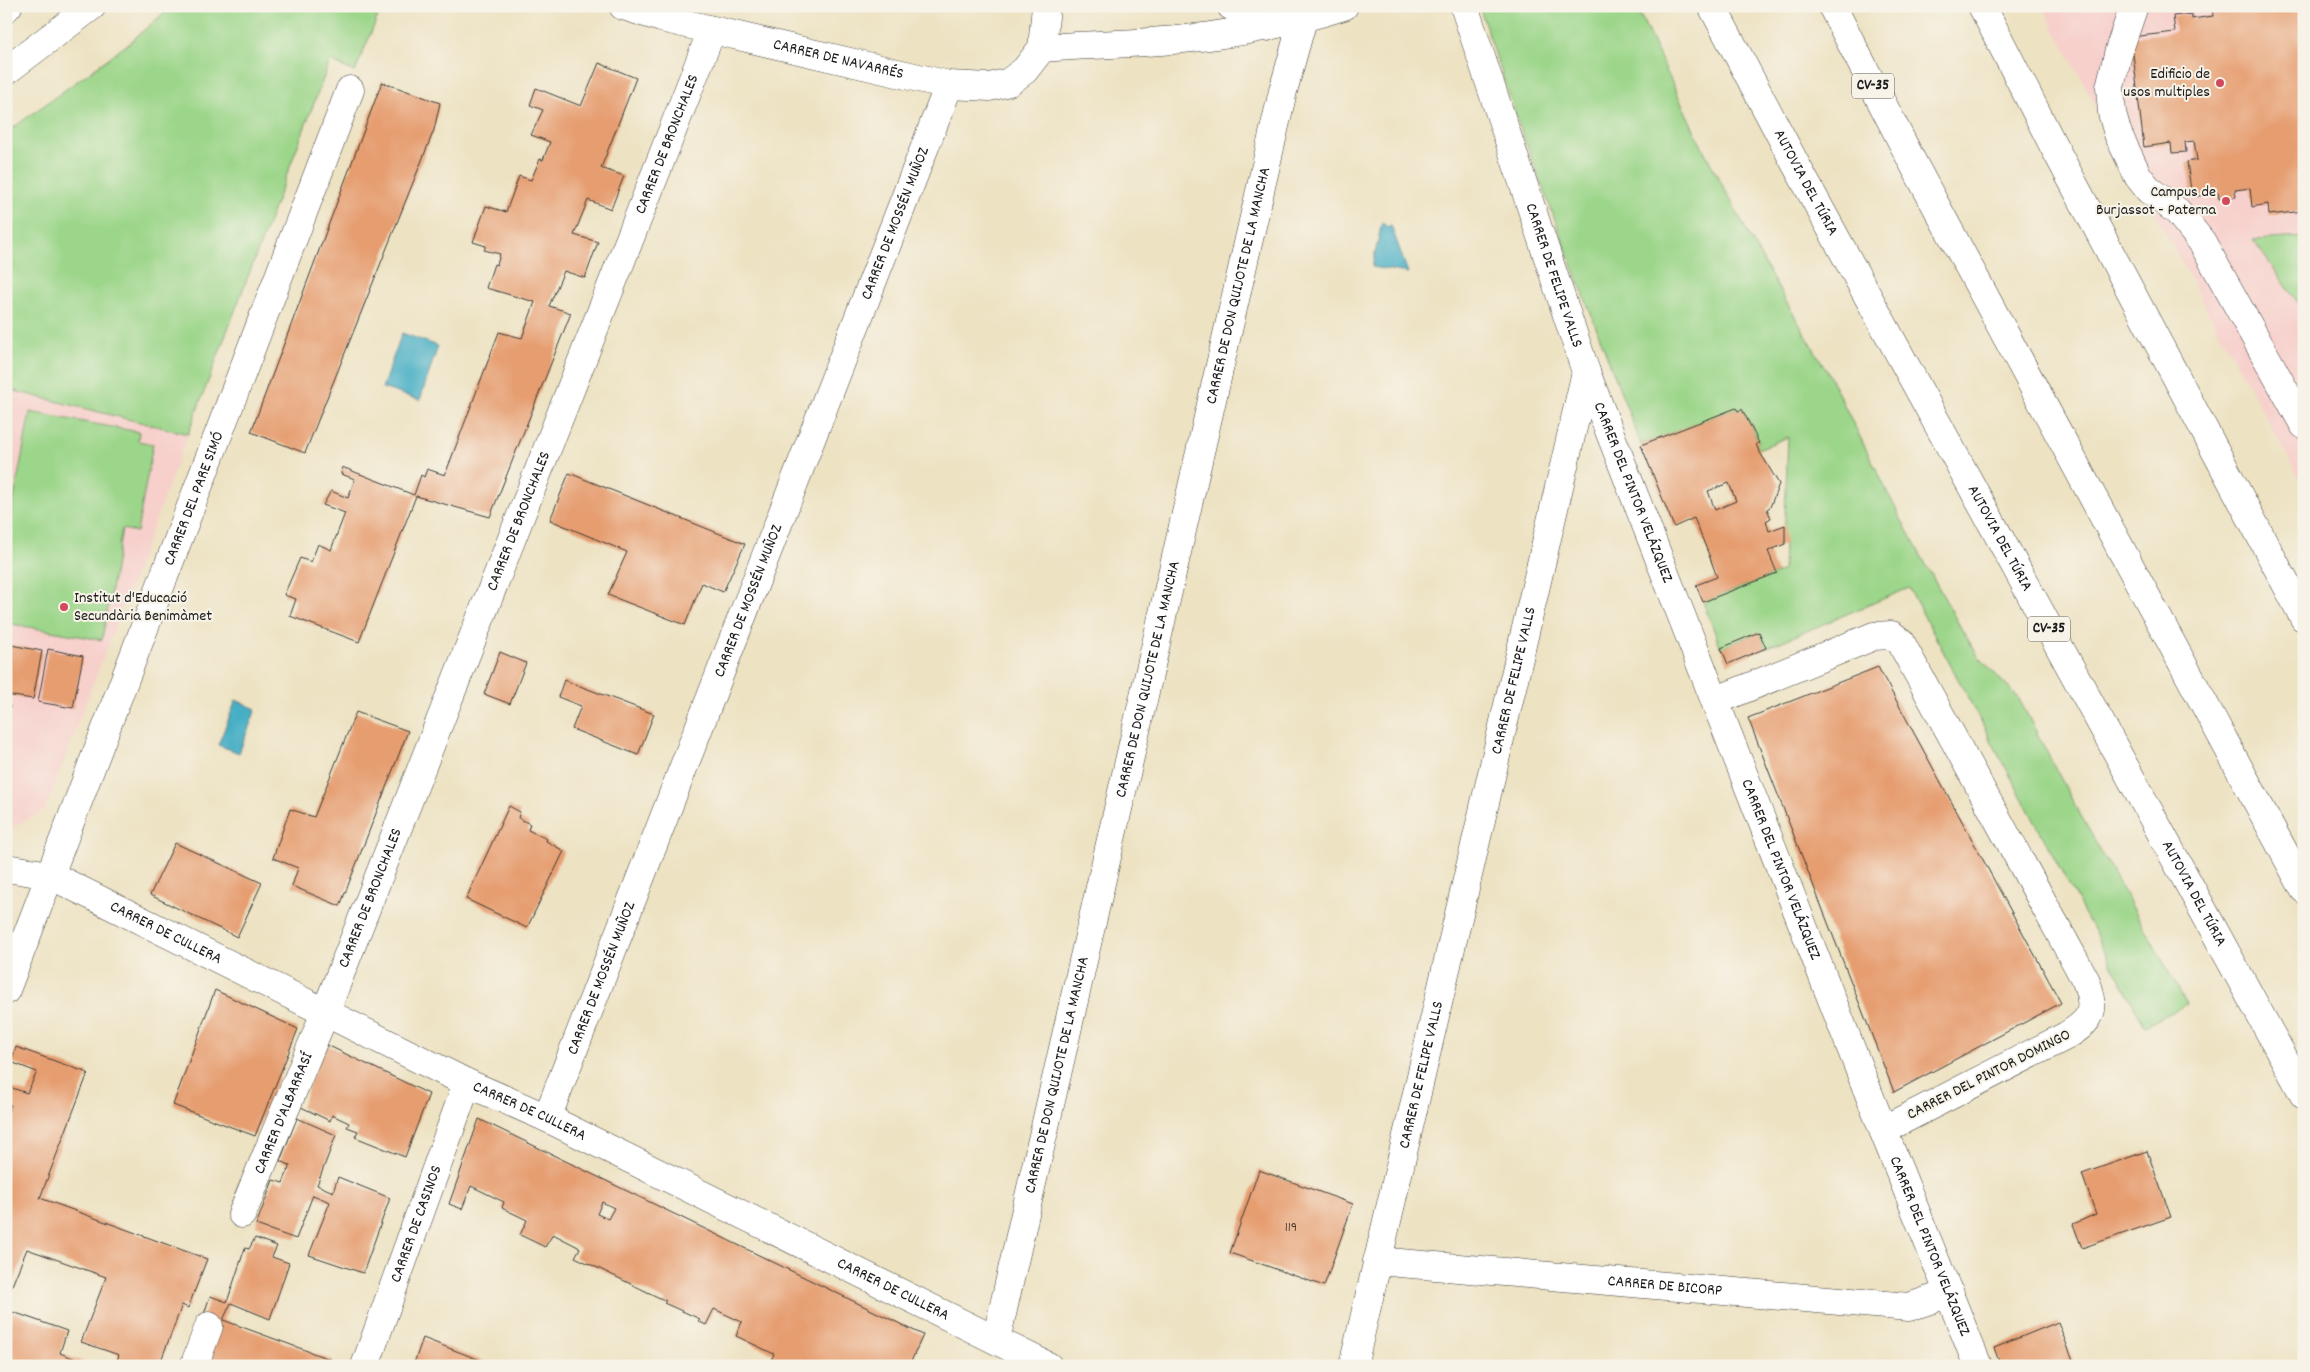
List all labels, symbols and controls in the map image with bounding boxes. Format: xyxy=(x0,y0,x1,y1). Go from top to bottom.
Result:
street label: CARRER DE NAVARRÉS xyxy=(771,33,906,86)
place label: Edificio de usos multiples xyxy=(2123,63,2210,104)
street label: CARRER DE BRONCHALES xyxy=(629,71,705,218)
road number: CV-35 xyxy=(1852,74,1894,98)
marker: Edificio de usos multiples xyxy=(2214,77,2226,89)
street label: AUTOVIA DEL TÚRIA xyxy=(1768,125,1844,240)
street label: CARRER DE MOSSÉN MUÑOZ xyxy=(855,143,935,303)
street label: CARRER DE DON QUIJOTE DE LA MANCHA xyxy=(1200,164,1277,406)
place label: Campus de Burjassot - Paterna xyxy=(2096,181,2216,222)
marker: Campus de Burjassot - Paterna xyxy=(2220,195,2232,207)
street label: CARRER DE FELIPE VALLS xyxy=(1519,200,1589,351)
street label: CARRER DEL PINTOR VELÁZQUEZ xyxy=(1587,399,1679,586)
street label: CARRER DEL PARE SIMÓ xyxy=(158,428,230,569)
street label: CARRER DE BRONCHALES xyxy=(481,448,557,594)
street label: AUTOVIA DEL TÚRIA xyxy=(1961,481,2038,596)
street label: CARRER DE MOSSÉN MUÑOZ xyxy=(708,521,788,681)
street label: CARRER DE DON QUIJOTE DE LA MANCHA xyxy=(1109,558,1186,800)
place label: Institut d'Educació Secundària Benimàmet xyxy=(74,587,212,628)
marker: Institut d'Educació Secundària Benimàmet xyxy=(58,601,70,613)
street label: CARRER DE FELIPE VALLS xyxy=(1485,604,1542,757)
road number: CV-35 xyxy=(2028,616,2070,642)
street label: CARRER DEL PINTOR VELÁZQUEZ xyxy=(1735,776,1827,963)
street label: CARRER DE BRONCHALES xyxy=(332,825,408,971)
street label: AUTOVIA DEL TÚRIA xyxy=(2156,836,2232,951)
street label: CARRER DE CULLERA xyxy=(106,895,226,971)
street label: CARRER DE MOSSÉN MUÑOZ xyxy=(561,898,642,1058)
street label: CARRER DE DON QUIJOTE DE LA MANCHA xyxy=(1019,954,1095,1196)
street label: CARRER DE FELIPE VALLS xyxy=(1393,999,1450,1151)
street label: CARRER DEL PINTOR DOMINGO xyxy=(1903,1024,2075,1126)
street label: CARRER D'ALBARRASÍ xyxy=(248,1048,319,1178)
street label: CARRER DE CULLERA xyxy=(469,1075,590,1147)
street label: CARRER DEL PINTOR VELÁZQUEZ xyxy=(1883,1153,1976,1339)
street label: CARRER DE CASINOS xyxy=(385,1162,448,1286)
house number: 119 xyxy=(1285,1218,1297,1238)
street label: CARRER DE CULLERA xyxy=(833,1252,953,1327)
street label: CARRER DE BICORP xyxy=(1607,1269,1723,1302)

